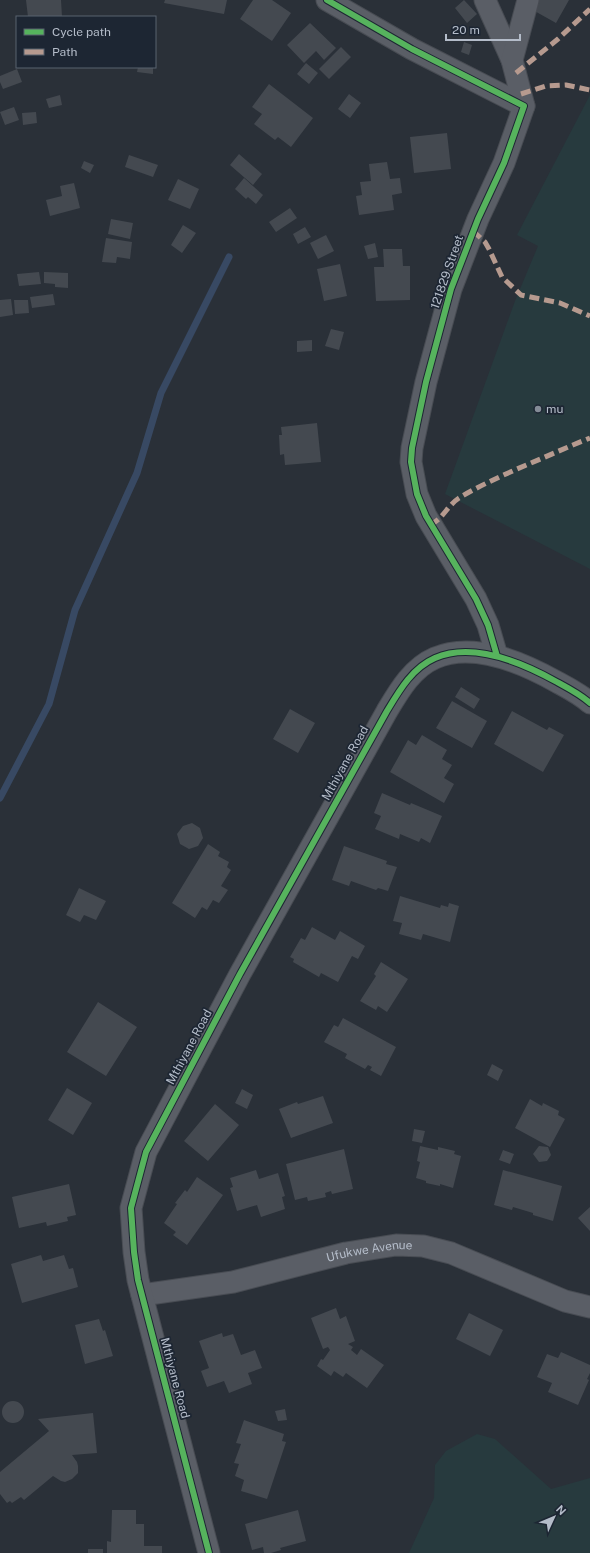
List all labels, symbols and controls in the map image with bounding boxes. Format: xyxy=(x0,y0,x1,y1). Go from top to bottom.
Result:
legend xyxy=(16,16,156,68)
scale bar xyxy=(446,16,520,42)
text: 20 m xyxy=(452,23,480,37)
text: Cycle path xyxy=(52,25,111,39)
text: Path xyxy=(52,45,78,59)
street label: 121829 Street xyxy=(428,233,466,311)
place label: mu xyxy=(546,402,563,416)
marker: mu xyxy=(533,404,543,414)
street label: Mthiyane Road xyxy=(319,723,371,803)
street label: Mthiyane Road xyxy=(163,1007,215,1087)
street label: Ufukwe Avenue xyxy=(325,1238,413,1265)
street label: Mthiyane Road xyxy=(157,1336,193,1420)
north arrow xyxy=(534,1497,574,1537)
text: N xyxy=(554,1503,568,1517)

